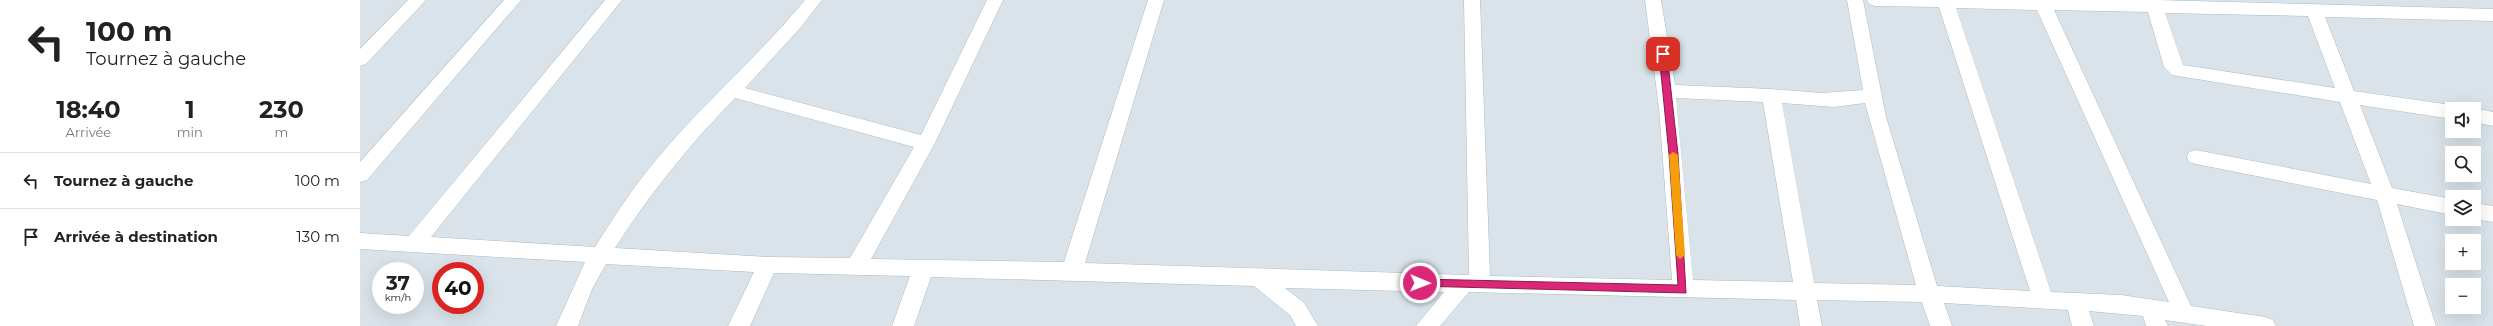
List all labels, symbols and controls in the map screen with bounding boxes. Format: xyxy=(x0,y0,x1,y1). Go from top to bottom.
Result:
text: 100 m xyxy=(86,14,172,48)
icon: left xyxy=(20,16,72,68)
pin xyxy=(1646,37,1680,71)
icon: arrive xyxy=(1652,43,1674,65)
text: Tournez à gauche xyxy=(86,48,246,70)
text: 18:40 xyxy=(56,95,121,124)
text: 1 xyxy=(185,95,195,124)
text: 230 xyxy=(259,95,304,124)
map controls xyxy=(2445,102,2481,314)
button: sound xyxy=(2445,102,2481,138)
text: Arrivée xyxy=(66,124,111,140)
text: min xyxy=(177,124,203,140)
text: m xyxy=(275,124,288,140)
button: search xyxy=(2445,146,2481,182)
icon: left xyxy=(20,170,42,192)
text: Tournez à gauche xyxy=(54,171,193,190)
text: 100 m xyxy=(295,171,340,190)
button: layers xyxy=(2445,190,2481,226)
icon: arrive xyxy=(20,226,42,248)
text: Arrivée à destination xyxy=(54,227,218,246)
text: 130 m xyxy=(296,227,340,246)
button: + xyxy=(2445,234,2481,270)
speed limit sign: 40 xyxy=(432,262,484,314)
position arrow xyxy=(1399,262,1441,304)
text: 37 xyxy=(386,271,410,295)
button: − xyxy=(2445,278,2481,314)
text: km/h xyxy=(385,291,411,304)

